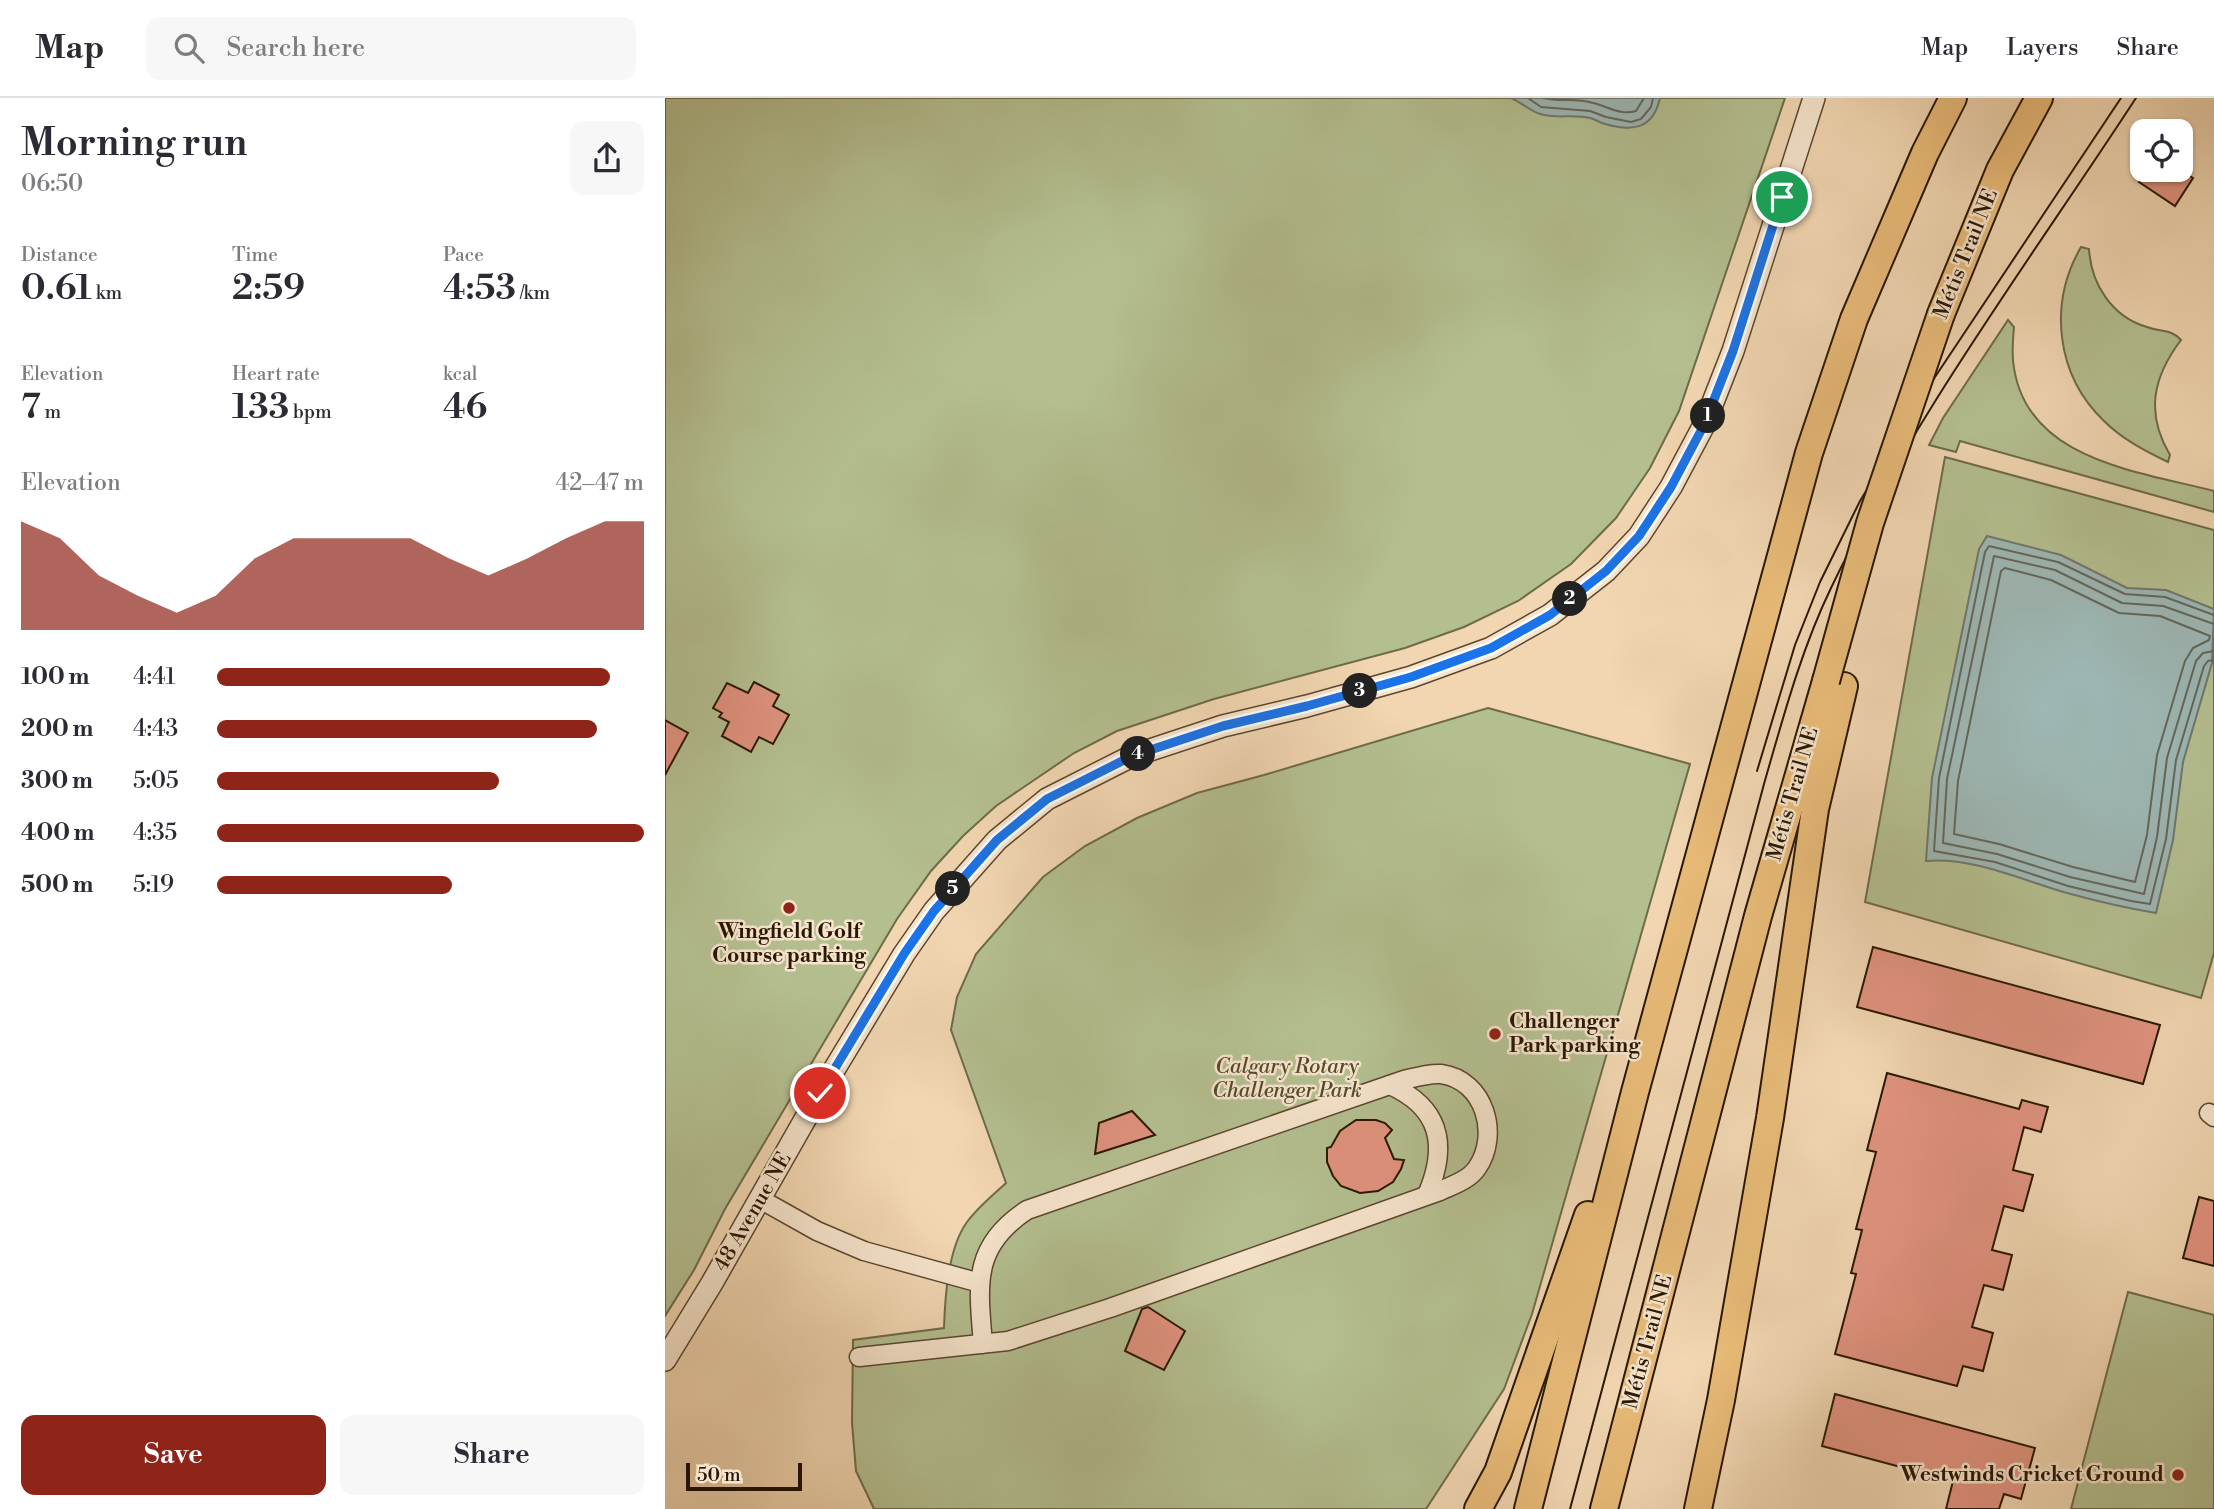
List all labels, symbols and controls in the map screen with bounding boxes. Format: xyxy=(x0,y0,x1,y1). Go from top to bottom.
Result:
search box xyxy=(146,17,636,80)
text: Map xyxy=(35,28,104,69)
icon: search xyxy=(170,29,208,67)
text: Search here xyxy=(226,32,365,64)
text: Map xyxy=(1921,33,1968,63)
text: Layers xyxy=(2006,33,2078,63)
text: Share xyxy=(2116,33,2179,63)
map controls xyxy=(2130,119,2193,182)
button: locate xyxy=(2130,119,2193,182)
text: Morning run xyxy=(21,120,247,167)
button: share xyxy=(570,121,644,195)
pin xyxy=(1752,167,1812,227)
text: 06:50 xyxy=(21,170,83,198)
icon: arrive xyxy=(1763,178,1801,216)
street label: Métis Trail NE xyxy=(1928,185,2004,323)
text: Distance xyxy=(21,243,98,267)
text: Time xyxy=(232,243,278,267)
text: Pace xyxy=(443,243,484,267)
text: 0.61 xyxy=(21,267,92,310)
text: 2:59 xyxy=(232,267,305,310)
text: 4:53 xyxy=(443,267,516,310)
text: km xyxy=(92,281,122,305)
text: /km xyxy=(516,281,550,305)
text: Elevation xyxy=(21,362,103,386)
text: Heart rate xyxy=(232,362,320,386)
text: kcal xyxy=(443,362,477,386)
text: 7 xyxy=(21,386,41,429)
text: 133 xyxy=(232,386,289,429)
text: 46 xyxy=(443,386,487,429)
pin: 1 xyxy=(1691,398,1725,434)
text: m xyxy=(41,400,61,424)
text: bpm xyxy=(289,400,332,424)
text: 1 xyxy=(1703,403,1712,427)
text: Elevation xyxy=(21,469,121,497)
text: 42–47 m xyxy=(556,469,644,497)
pin: 2 xyxy=(1553,582,1587,616)
text: 2 xyxy=(1564,586,1575,610)
text: 100 m xyxy=(21,663,89,691)
text: 4:41 xyxy=(133,663,175,691)
pin: 3 xyxy=(1343,674,1377,708)
text: 3 xyxy=(1354,678,1365,702)
text: 200 m xyxy=(21,715,93,743)
text: 4:43 xyxy=(133,715,178,743)
street label: Métis Trail NE xyxy=(1761,724,1825,864)
pin: 4 xyxy=(1121,736,1155,772)
text: 4 xyxy=(1131,741,1144,765)
text: 300 m xyxy=(21,767,93,795)
text: 5:05 xyxy=(133,767,179,795)
text: 400 m xyxy=(21,819,94,847)
text: 4:35 xyxy=(133,819,177,847)
text: 500 m xyxy=(21,871,93,899)
text: 5:19 xyxy=(133,871,174,899)
pin: 5 xyxy=(935,872,971,906)
text: 5 xyxy=(947,876,958,900)
marker: Wingfield Golf Course parking xyxy=(781,900,797,916)
place label: Wingfield Golf Course parking xyxy=(712,919,867,969)
place label: Challenger Park parking xyxy=(1509,1009,1641,1059)
marker: Challenger Park parking xyxy=(1487,1026,1503,1042)
park label: Calgary Rotary Challenger Park xyxy=(1212,1054,1362,1104)
pin xyxy=(790,1063,850,1123)
icon: check xyxy=(801,1074,839,1112)
street label: 48 Avenue NE xyxy=(708,1148,798,1276)
street label: Métis Trail NE xyxy=(1618,1272,1678,1412)
button: Save xyxy=(21,1415,326,1495)
button: Share xyxy=(340,1415,644,1495)
scale bar xyxy=(686,1460,801,1492)
place label: Westwinds Cricket Ground xyxy=(1899,1462,2164,1488)
text: 50 m xyxy=(697,1463,741,1487)
marker: Westwinds Cricket Ground xyxy=(2170,1467,2186,1483)

